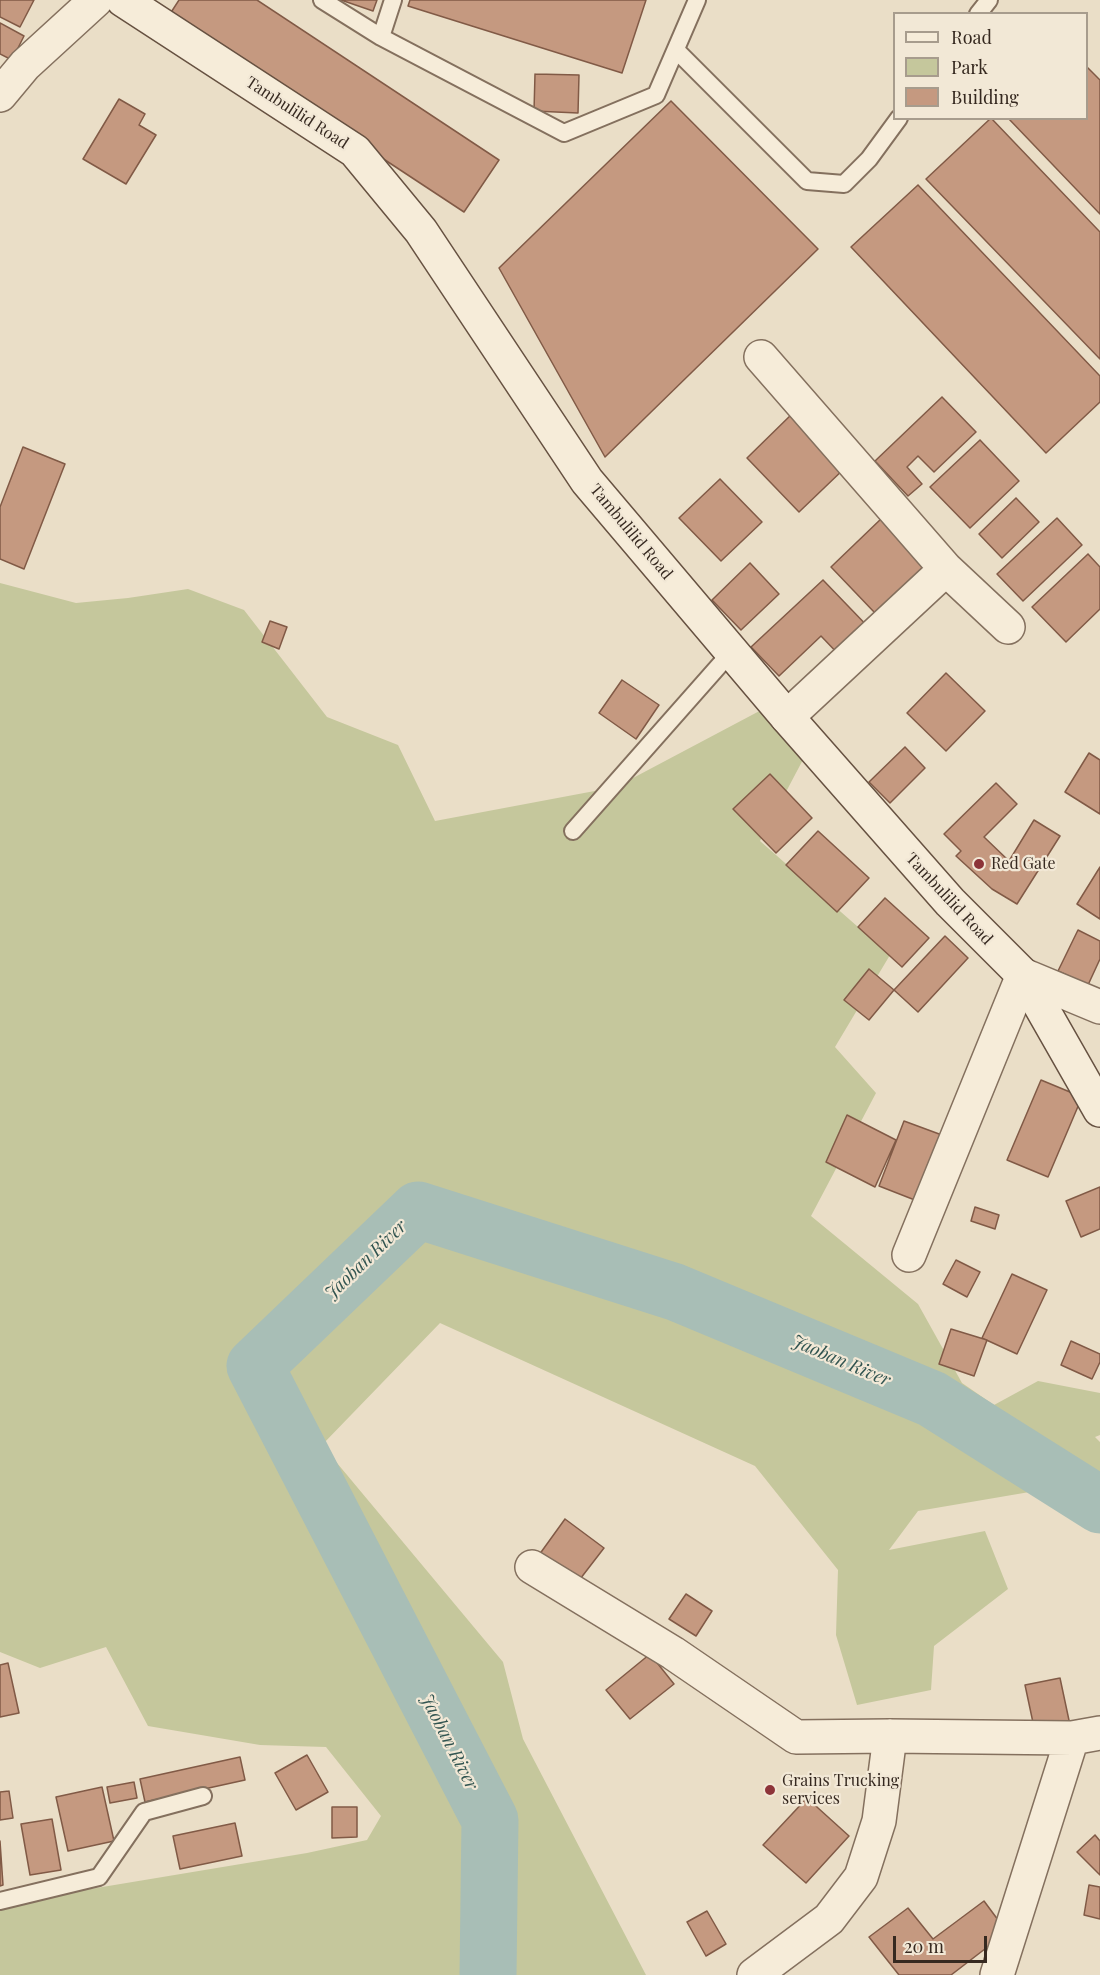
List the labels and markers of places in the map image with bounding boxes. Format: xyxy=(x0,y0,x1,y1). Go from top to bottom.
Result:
place label: Red Gate xyxy=(991,854,1056,874)
marker: Red Gate xyxy=(972,857,986,871)
place label: Grains Trucking services xyxy=(782,1771,899,1809)
marker: Grains Trucking services xyxy=(763,1783,777,1797)

